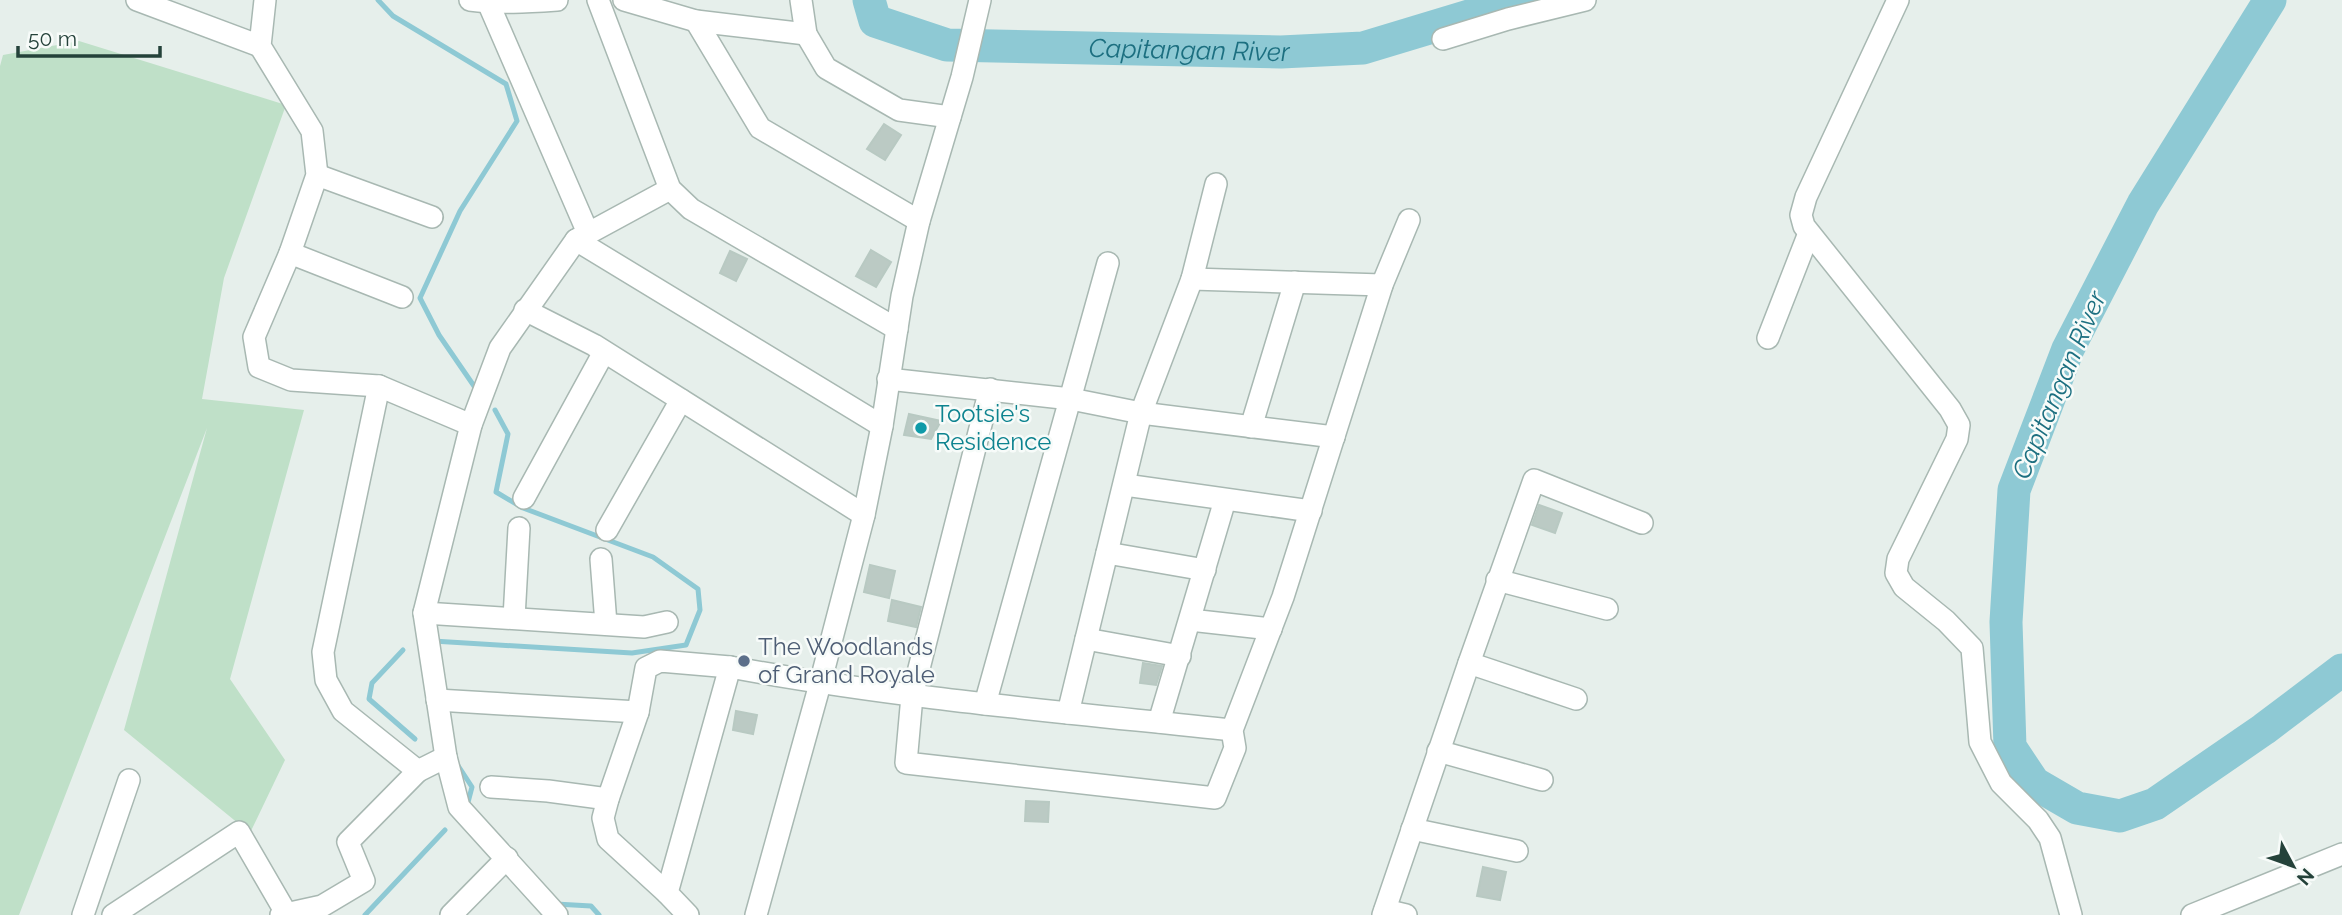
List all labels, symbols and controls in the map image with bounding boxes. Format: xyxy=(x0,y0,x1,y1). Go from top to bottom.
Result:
scale bar xyxy=(18,14,159,58)
text: 50 m xyxy=(28,26,77,51)
water label: Capitangan River xyxy=(1088,33,1291,67)
water label: Capitangan River xyxy=(2006,286,2112,483)
place label: Tootsie's Residence xyxy=(935,399,1051,456)
marker: Tootsie's Residence xyxy=(913,420,929,436)
place label: The Woodlands of Grand Royale xyxy=(758,632,935,689)
marker: The Woodlands of Grand Royale xyxy=(736,653,752,669)
north arrow xyxy=(2258,831,2328,901)
text: N xyxy=(2293,864,2319,890)

